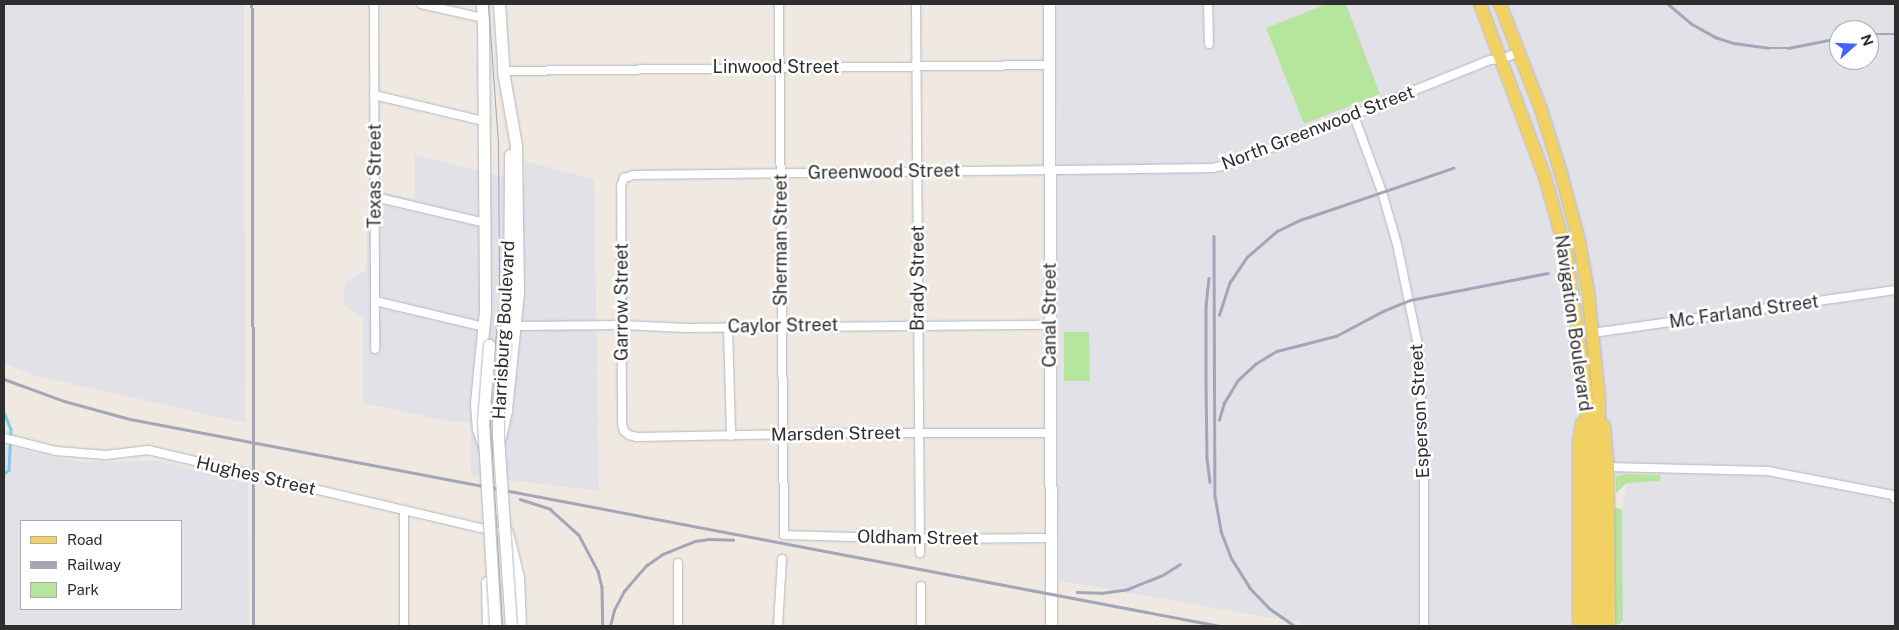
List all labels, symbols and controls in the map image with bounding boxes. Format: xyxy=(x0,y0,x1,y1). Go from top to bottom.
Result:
north arrow xyxy=(1829,20,1879,70)
text: N xyxy=(1858,32,1877,48)
street label: Linwood Street xyxy=(713,56,839,78)
street label: North Greenwood Street xyxy=(1219,81,1417,175)
street label: Texas Street xyxy=(364,124,386,228)
street label: Greenwood Street xyxy=(808,160,960,184)
street label: Sherman Street xyxy=(770,174,792,306)
street label: Brady Street xyxy=(907,225,929,331)
street label: Navigation Boulevard xyxy=(1550,233,1596,413)
street label: Harrisburg Boulevard xyxy=(489,240,519,420)
street label: Garrow Street xyxy=(611,243,633,361)
street label: Canal Street xyxy=(1039,263,1061,367)
street label: Mc Farland Street xyxy=(1668,291,1820,333)
street label: Caylor Street xyxy=(727,314,839,338)
street label: Esperson Street xyxy=(1406,343,1434,479)
street label: Marsden Street xyxy=(771,422,901,446)
street label: Hughes Street xyxy=(194,452,318,500)
legend xyxy=(20,520,182,610)
street label: Oldham Street xyxy=(857,526,979,550)
text: Road xyxy=(67,531,103,548)
text: Railway xyxy=(67,556,121,573)
text: Park xyxy=(67,581,99,598)

